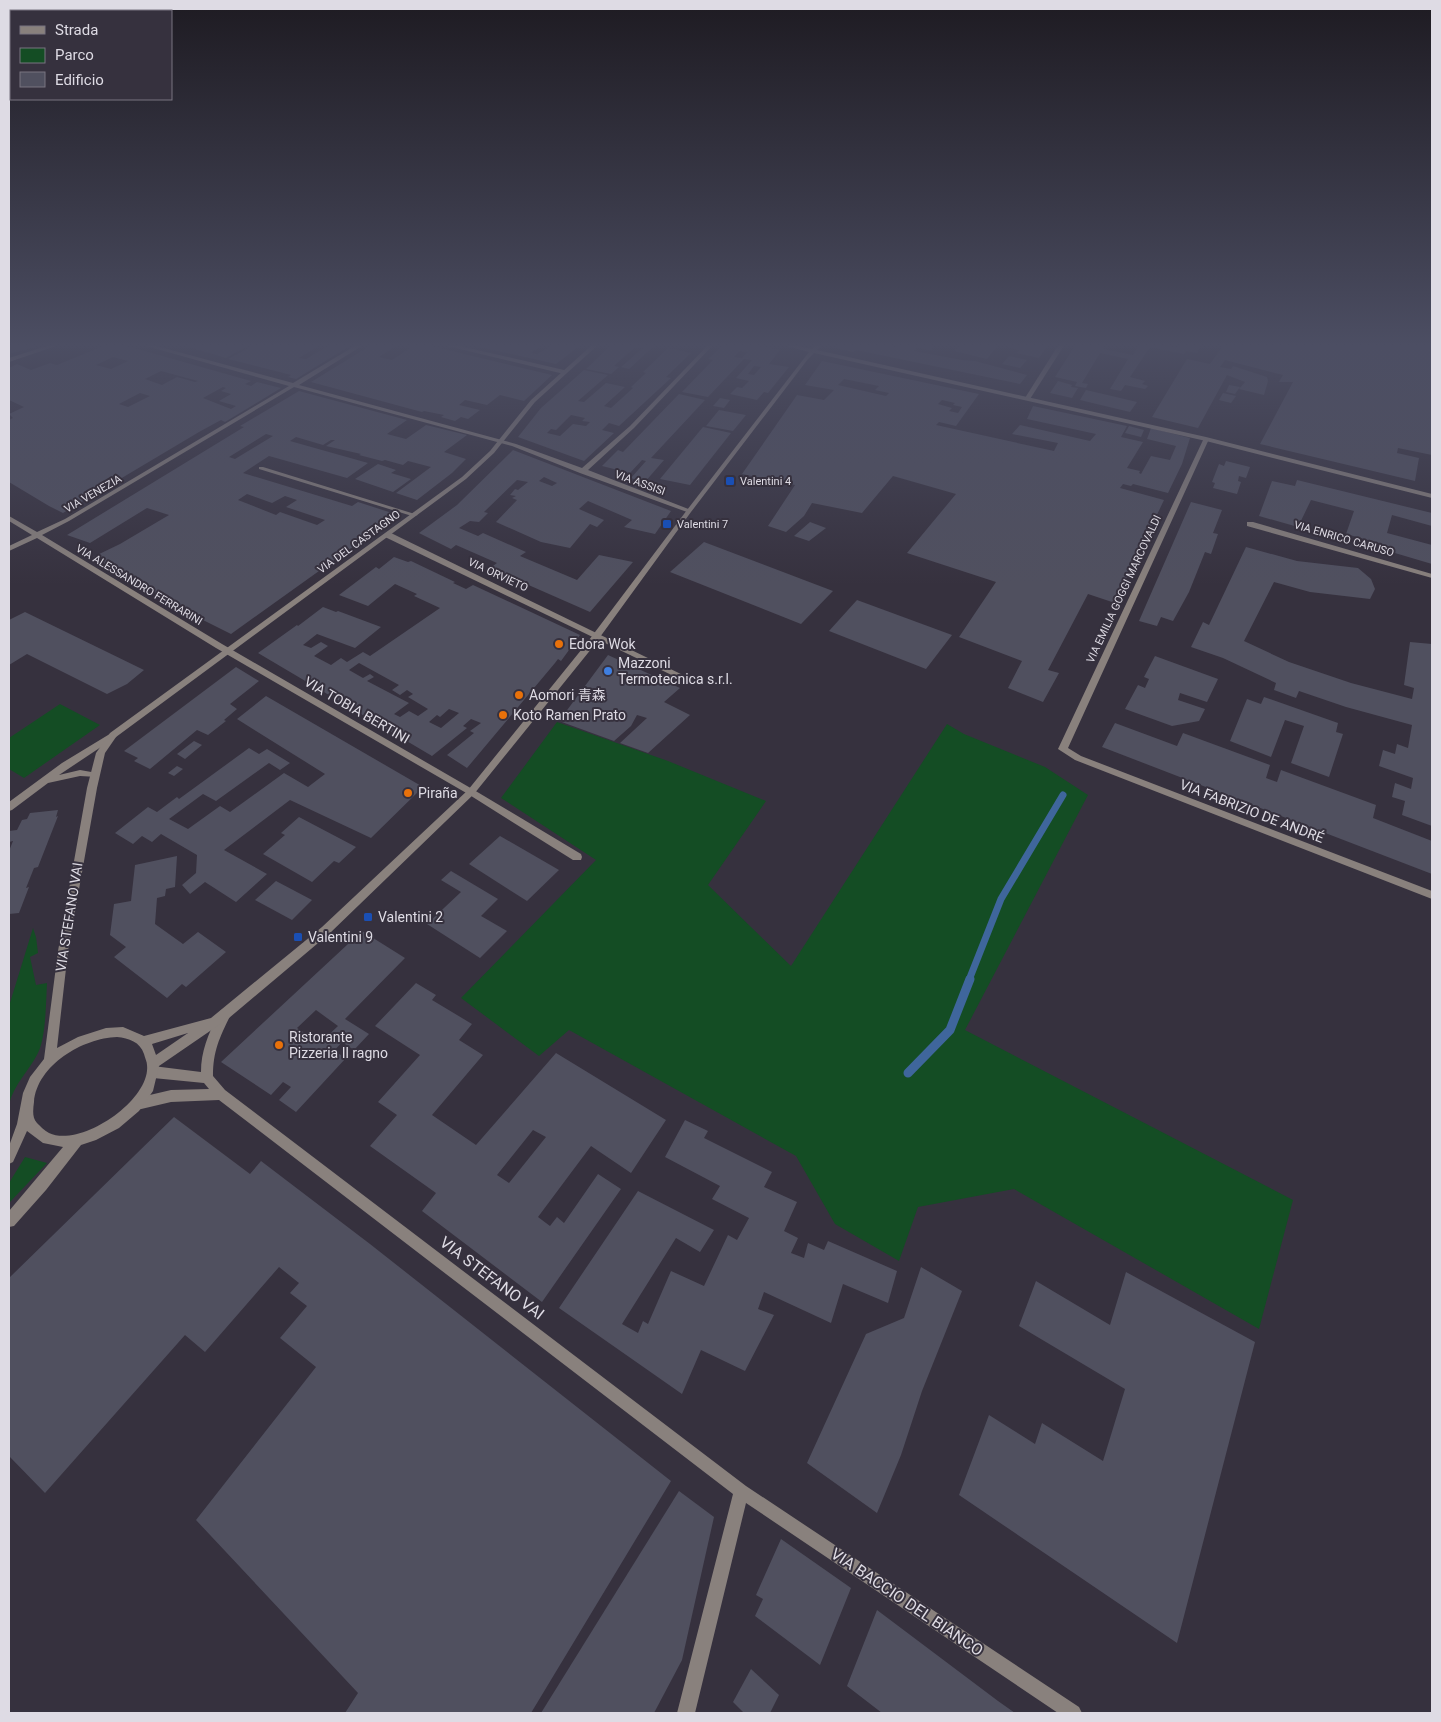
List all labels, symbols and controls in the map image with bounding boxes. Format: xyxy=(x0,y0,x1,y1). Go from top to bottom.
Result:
legend xyxy=(10,10,172,100)
text: Strada xyxy=(55,21,98,39)
text: Parco xyxy=(55,46,94,64)
text: Edificio xyxy=(55,71,104,89)
street label: VIA ASSISI xyxy=(613,468,667,498)
street label: VIA VENEZIA xyxy=(62,472,125,516)
marker: Valentini 4 xyxy=(724,475,736,487)
place label: Valentini 4 xyxy=(740,475,791,488)
street label: VIA DEL CASTAGNO xyxy=(315,508,403,576)
street label: VIA EMILIA GOGGI MARCOVALDI xyxy=(1084,513,1164,665)
marker: Valentini 7 xyxy=(661,518,673,530)
place label: Valentini 7 xyxy=(677,518,728,531)
street label: VIA ENRICO CARUSO xyxy=(1292,518,1396,560)
street label: VIA ALESSANDRO FERRARINI xyxy=(73,542,205,628)
street label: VIA ORVIETO xyxy=(466,555,530,595)
place label: Edora Wok xyxy=(569,636,636,652)
marker: Edora Wok xyxy=(553,638,565,650)
place label: Mazzoni Termotecnica s.r.l. xyxy=(618,655,733,687)
marker: Mazzoni Termotecnica s.r.l. xyxy=(602,665,614,677)
street label: VIA TOBIA BERTINI xyxy=(301,673,413,747)
place label: Aomori 青森 xyxy=(529,687,606,703)
marker: Aomori 青森 xyxy=(513,689,525,701)
place label: Koto Ramen Prato xyxy=(513,707,626,723)
marker: Koto Ramen Prato xyxy=(497,709,509,721)
street label: VIA FABRIZIO DE ANDRÉ xyxy=(1178,775,1327,846)
place label: Piraña xyxy=(418,785,458,801)
marker: Piraña xyxy=(402,787,414,799)
street label: VIA STEFANO VAI xyxy=(52,861,86,973)
place label: Valentini 2 xyxy=(378,909,443,925)
marker: Valentini 2 xyxy=(362,911,374,923)
place label: Valentini 9 xyxy=(308,929,373,945)
marker: Valentini 9 xyxy=(292,931,304,943)
place label: Ristorante Pizzeria Il ragno xyxy=(289,1029,388,1061)
marker: Ristorante Pizzeria Il ragno xyxy=(273,1039,285,1051)
street label: VIA STEFANO VAI xyxy=(436,1233,548,1323)
street label: VIA BACCIO DEL BIANCO xyxy=(827,1544,987,1660)

